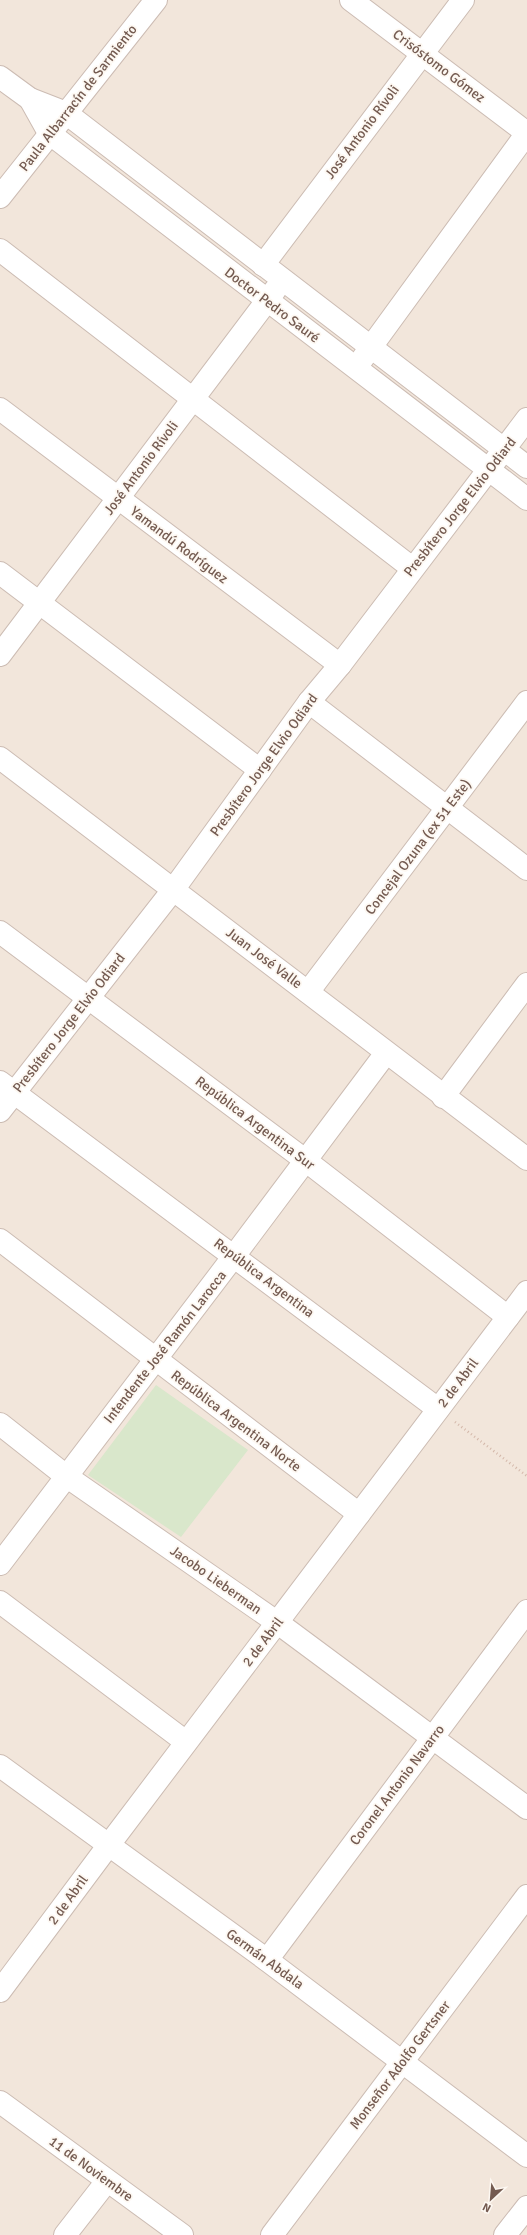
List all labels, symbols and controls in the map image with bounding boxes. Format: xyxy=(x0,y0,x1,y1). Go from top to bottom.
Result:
street label: Paula Albarracín de Sarmiento xyxy=(15,21,141,175)
street label: Crisóstomo Gómez xyxy=(389,26,489,106)
street label: José Antonio Rívoli xyxy=(321,82,403,182)
street label: Doctor Pedro Sauré xyxy=(221,264,323,346)
street label: José Antonio Rívoli xyxy=(100,418,182,518)
street label: Presbítero Jorge Elvio Odiard xyxy=(400,434,520,580)
street label: Yamandú Rodríguez xyxy=(127,503,231,587)
street label: Presbítero Jorge Elvio Odiard xyxy=(207,690,321,840)
street label: Concejal Ozuna (ex 51 Este) xyxy=(361,776,475,918)
street label: Juan José Valle xyxy=(223,924,305,992)
street label: Presbítero Jorge Elvio Odiard xyxy=(9,950,129,1096)
street label: República Argentina Sur xyxy=(192,1073,319,1174)
street label: República Argentina xyxy=(210,1235,318,1321)
street label: Intendente José Ramón Larocca xyxy=(100,1267,230,1427)
street label: 2 de Abril xyxy=(434,1355,482,1411)
street label: República Argentina Norte xyxy=(168,1366,304,1476)
street label: Jacobo Lieberman xyxy=(167,1542,265,1618)
street label: 2 de Abril xyxy=(239,1614,287,1670)
street label: Coronel Antonio Navarro xyxy=(346,1721,448,1849)
street label: 2 de Abril xyxy=(44,1872,92,1928)
street label: Germán Abdala xyxy=(223,1925,307,1993)
street label: Monseñor Adolfo Gertsner xyxy=(346,1997,455,2133)
street label: 11 de Noviembre xyxy=(46,2133,136,2205)
north arrow xyxy=(471,2179,511,2219)
text: N xyxy=(481,2200,493,2215)

